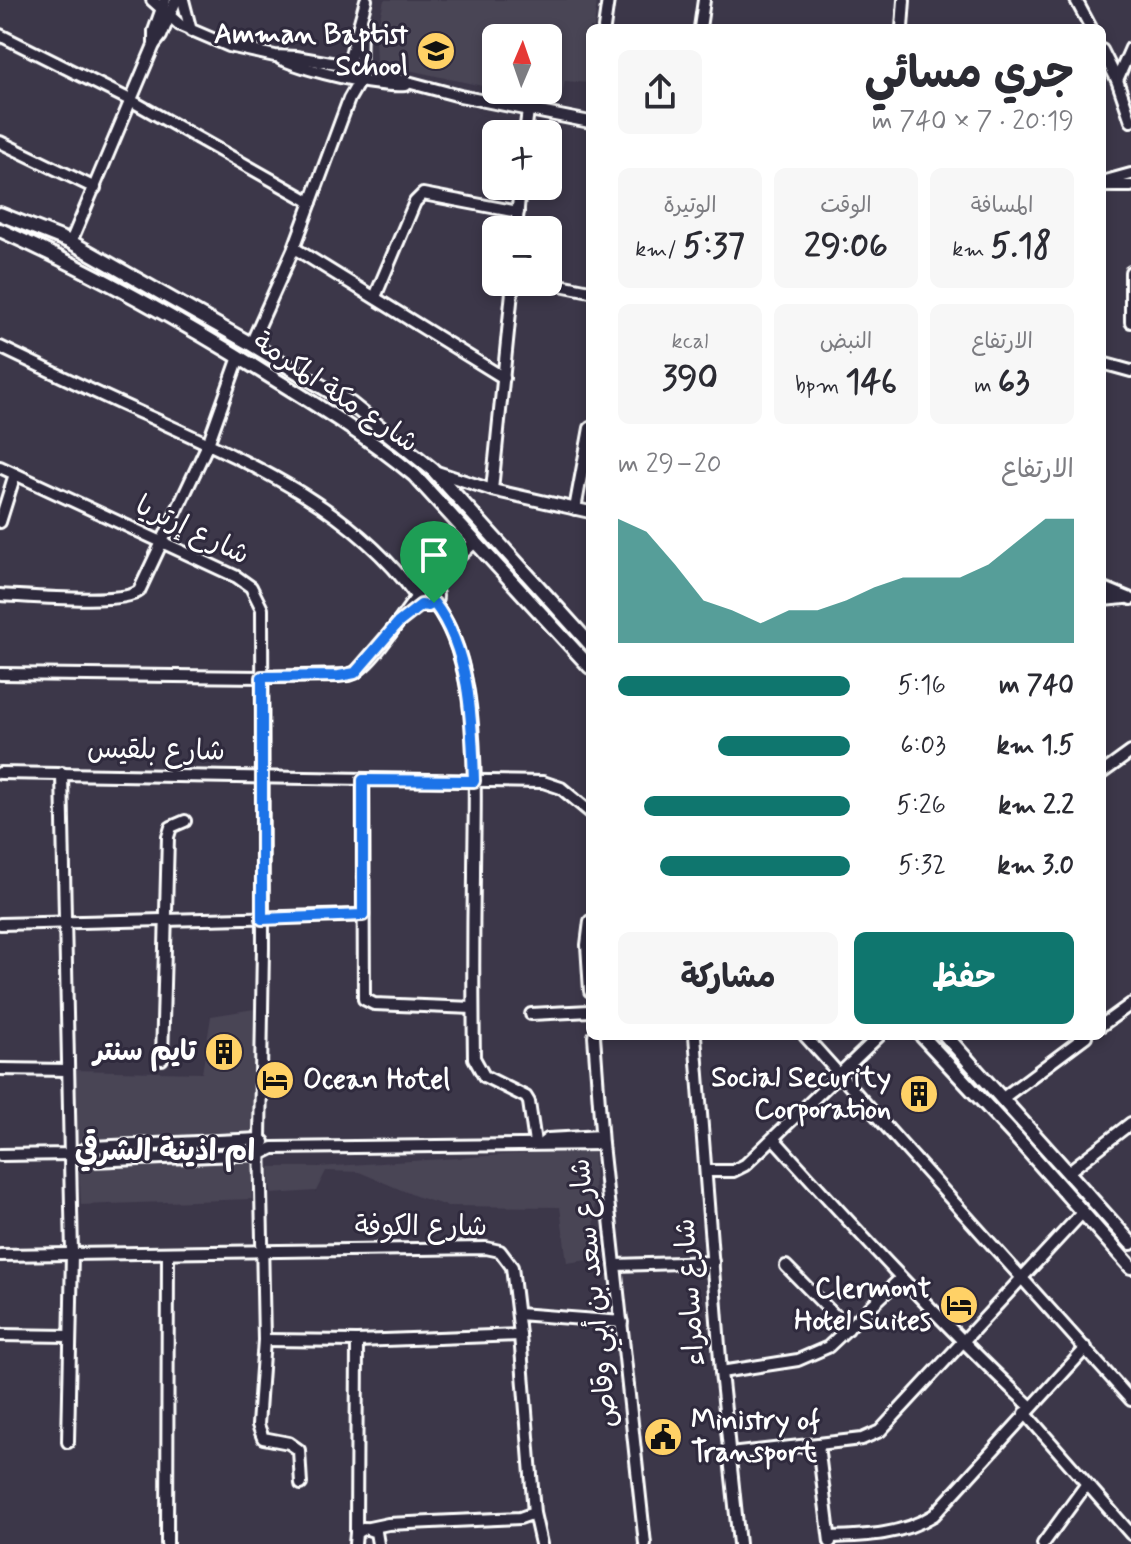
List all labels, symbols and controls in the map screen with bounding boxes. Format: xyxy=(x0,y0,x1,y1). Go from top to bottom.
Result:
place label: Amman Baptist School xyxy=(214,17,409,86)
north arrow xyxy=(482,24,562,104)
map controls xyxy=(482,24,562,296)
school or university icon: Amman Baptist School xyxy=(415,30,457,72)
text: جري مسائي xyxy=(864,46,1074,104)
button: share xyxy=(618,50,702,134)
text: 20:19 · 7 × 740 m xyxy=(872,105,1074,139)
button: + xyxy=(482,120,562,200)
text: الوتيرة xyxy=(663,192,717,220)
text: الوقت xyxy=(820,192,872,220)
text: المسافة xyxy=(971,192,1033,220)
button: − xyxy=(482,216,562,296)
text: 5:37 xyxy=(683,224,745,269)
text: 29:06 xyxy=(804,224,888,269)
text: 5.18 xyxy=(990,224,1052,269)
text: /km xyxy=(635,236,683,264)
text: km xyxy=(952,236,990,264)
street label: شارع مكة المكرمة xyxy=(245,324,425,462)
text: kcal xyxy=(672,328,708,356)
text: النبض xyxy=(820,328,872,356)
text: الارتفاع xyxy=(971,328,1033,356)
text: 390 xyxy=(662,356,718,401)
text: 146 xyxy=(845,360,897,405)
text: 63 xyxy=(998,360,1030,405)
text: bpm xyxy=(795,372,845,400)
text: m xyxy=(974,372,998,400)
text: 20–29 m xyxy=(618,448,722,482)
text: الارتفاع xyxy=(1001,453,1074,487)
street label: شارع إرتريا xyxy=(129,488,255,574)
pin xyxy=(400,521,468,603)
icon: arrive xyxy=(412,533,456,577)
text: 5:16 xyxy=(897,669,946,703)
text: 740 m xyxy=(999,669,1074,703)
text: 6:03 xyxy=(900,729,946,763)
text: 1.5 km xyxy=(996,729,1074,763)
street label: شارع بلقيس xyxy=(87,731,225,771)
text: 5:26 xyxy=(896,789,946,823)
text: 2.2 km xyxy=(998,789,1074,823)
text: 5:32 xyxy=(898,849,946,883)
text: 3.0 km xyxy=(997,849,1074,883)
button: مشاركة xyxy=(618,932,838,1024)
button: حفظ xyxy=(854,932,1074,1024)
building icon: تايم سنتر xyxy=(203,1031,245,1073)
place label: تايم سنتر xyxy=(90,1034,197,1072)
hotel icon: Ocean Hotel xyxy=(254,1059,296,1101)
place label: Social Security Corporation xyxy=(711,1060,891,1129)
place label: Ocean Hotel xyxy=(303,1062,450,1099)
building icon: Social Security Corporation xyxy=(898,1073,940,1115)
district label: ام اذينة الشرقي xyxy=(75,1129,255,1172)
street label: شارع سعد بن أبي وقاص xyxy=(562,1156,632,1430)
street label: شارع الكوفة xyxy=(355,1209,487,1246)
street label: شارع سامراء xyxy=(667,1217,715,1367)
place label: Clermont Hotel Suites xyxy=(794,1271,931,1340)
hotel icon: Clermont Hotel Suites xyxy=(938,1284,980,1326)
place label: Ministry of Transport xyxy=(691,1403,820,1472)
public building icon: Ministry of Transport xyxy=(642,1416,684,1458)

